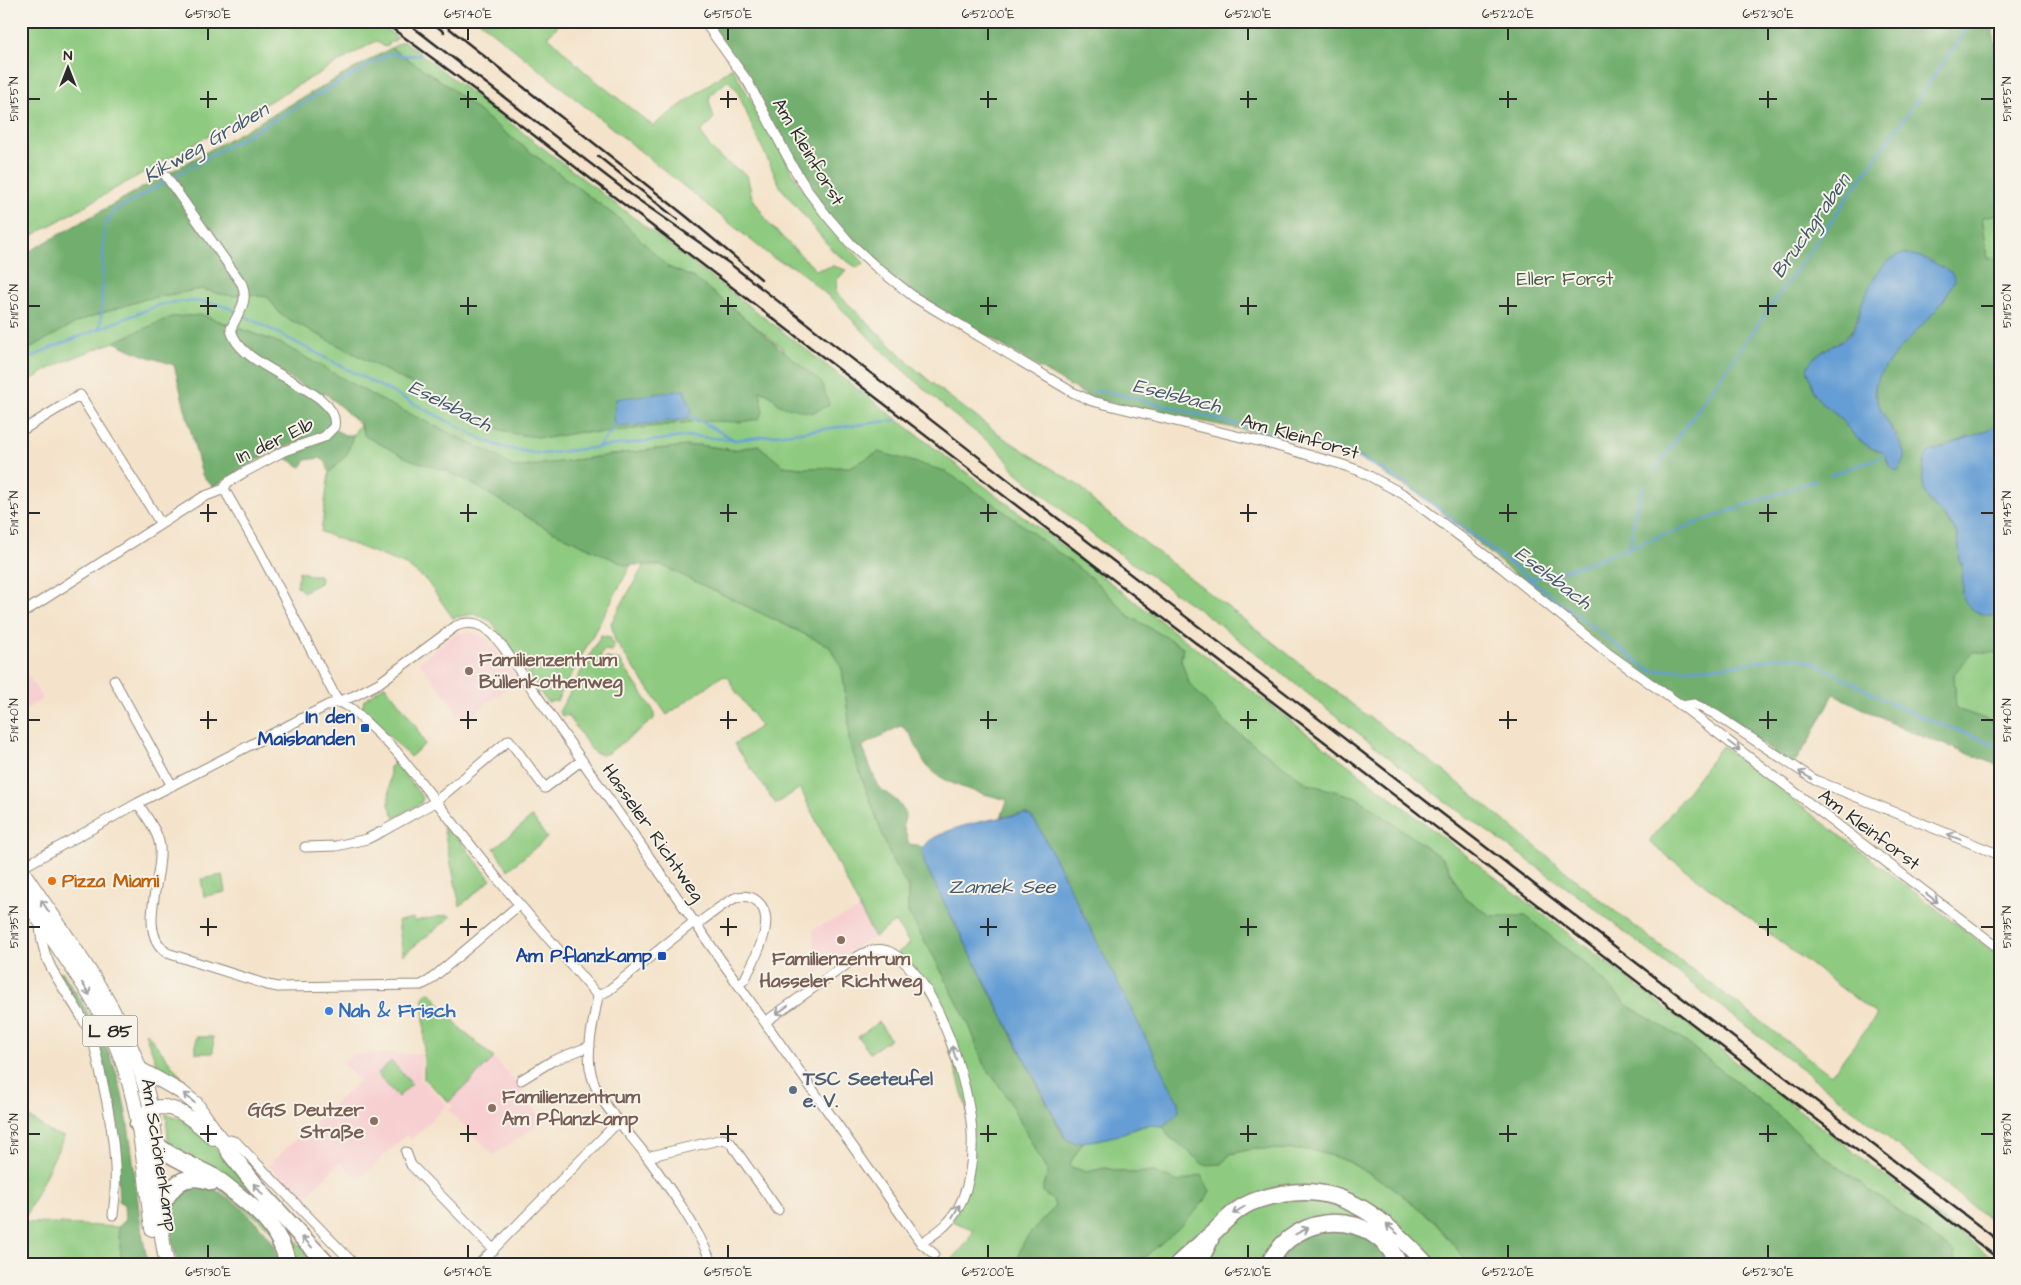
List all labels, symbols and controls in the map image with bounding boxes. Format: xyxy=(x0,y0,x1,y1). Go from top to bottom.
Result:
text: 6°51'30"E xyxy=(185,6,231,23)
text: 6°51'40"E xyxy=(444,6,492,23)
text: 6°51'50"E xyxy=(704,6,752,23)
text: 6°52'00"E xyxy=(962,6,1014,23)
text: 6°52'10"E xyxy=(1225,6,1271,23)
text: 6°52'20"E xyxy=(1482,6,1534,23)
text: 6°52'30"E xyxy=(1742,6,1794,23)
north arrow xyxy=(42,42,92,92)
text: N xyxy=(64,46,73,66)
text: 51°11'55"N xyxy=(6,76,23,122)
text: 51°11'55"N xyxy=(1999,76,2016,122)
street label: Am Kleinforst xyxy=(765,93,851,211)
water label: Kikweg Graben xyxy=(138,95,276,191)
water label: Bruchgraben xyxy=(1765,167,1859,284)
park label: Eller Forst xyxy=(1516,266,1614,293)
text: 51°11'50"N xyxy=(6,283,23,328)
text: 51°11'50"N xyxy=(1999,283,2016,328)
water label: Eselsbach xyxy=(1130,372,1225,421)
water label: Eselsbach xyxy=(404,373,497,439)
street label: Am Kleinforst xyxy=(1238,407,1362,467)
street label: In der Elb xyxy=(232,411,319,471)
text: 51°11'45"N xyxy=(6,490,23,535)
text: 51°11'45"N xyxy=(1999,490,2016,535)
water label: Eselsbach xyxy=(1509,540,1598,617)
place label: Familienzentrum Büllenkothenweg xyxy=(479,647,623,697)
marker: Familienzentrum Büllenkothenweg xyxy=(463,665,475,677)
text: 51°11'40"N xyxy=(6,698,23,742)
text: 51°11'40"N xyxy=(1999,698,2016,742)
place label: In den Maisbanden xyxy=(258,704,355,753)
marker: In den Maisbanden xyxy=(359,722,371,734)
one-way arrow xyxy=(1727,741,1740,752)
street label: Hasseler Richtweg xyxy=(594,759,711,908)
one-way arrow xyxy=(1798,769,1812,779)
street label: Am Kleinforst xyxy=(1812,783,1926,877)
one-way arrow xyxy=(1947,832,1962,841)
place label: Pizza Miami xyxy=(62,868,159,895)
water label: Zamek See xyxy=(948,873,1057,901)
marker: Pizza Miami xyxy=(46,875,58,887)
one-way arrow xyxy=(1925,893,1938,904)
one-way arrow xyxy=(40,899,50,913)
text: 51°11'35"N xyxy=(6,905,23,948)
text: 51°11'35"N xyxy=(1999,905,2016,948)
marker: Familienzentrum Hasseler Richtweg xyxy=(835,934,847,946)
place label: Am Pflanzkamp xyxy=(516,943,652,970)
place label: Familienzentrum Hasseler Richtweg xyxy=(760,946,923,996)
marker: Am Pflanzkamp xyxy=(656,950,668,962)
one-way arrow xyxy=(81,982,91,996)
place label: Nah & Frisch xyxy=(339,998,456,1025)
marker: Nah & Frisch xyxy=(323,1005,335,1017)
one-way arrow xyxy=(775,1005,789,1015)
road number: L 85 xyxy=(82,1016,138,1046)
one-way arrow xyxy=(949,1046,958,1061)
place label: TSC Seeteufel e. V. xyxy=(802,1066,933,1115)
street label: Am Schönenkamp xyxy=(134,1076,185,1234)
place label: Familienzentrum Am Pflanzkamp xyxy=(502,1084,641,1133)
marker: TSC Seeteufel e. V. xyxy=(787,1084,799,1096)
one-way arrow xyxy=(183,1093,196,1104)
place label: GGS Deutzer Straße xyxy=(248,1097,365,1146)
marker: Familienzentrum Am Pflanzkamp xyxy=(486,1102,498,1114)
text: 51°11'30"N xyxy=(6,1113,23,1155)
text: 51°11'30"N xyxy=(1999,1113,2016,1155)
marker: GGS Deutzer Straße xyxy=(368,1115,380,1127)
one-way arrow xyxy=(253,1183,264,1196)
one-way arrow xyxy=(951,1204,961,1218)
one-way arrow xyxy=(1232,1205,1246,1215)
one-way arrow xyxy=(1386,1224,1399,1235)
one-way arrow xyxy=(1295,1225,1310,1235)
one-way arrow xyxy=(301,1236,313,1249)
text: 6°51'30"E xyxy=(185,1264,231,1281)
text: 6°51'40"E xyxy=(444,1264,492,1281)
text: 6°51'50"E xyxy=(704,1264,752,1281)
text: 6°52'00"E xyxy=(962,1264,1014,1281)
text: 6°52'10"E xyxy=(1225,1264,1271,1281)
text: 6°52'20"E xyxy=(1482,1264,1534,1281)
text: 6°52'30"E xyxy=(1742,1264,1794,1281)

